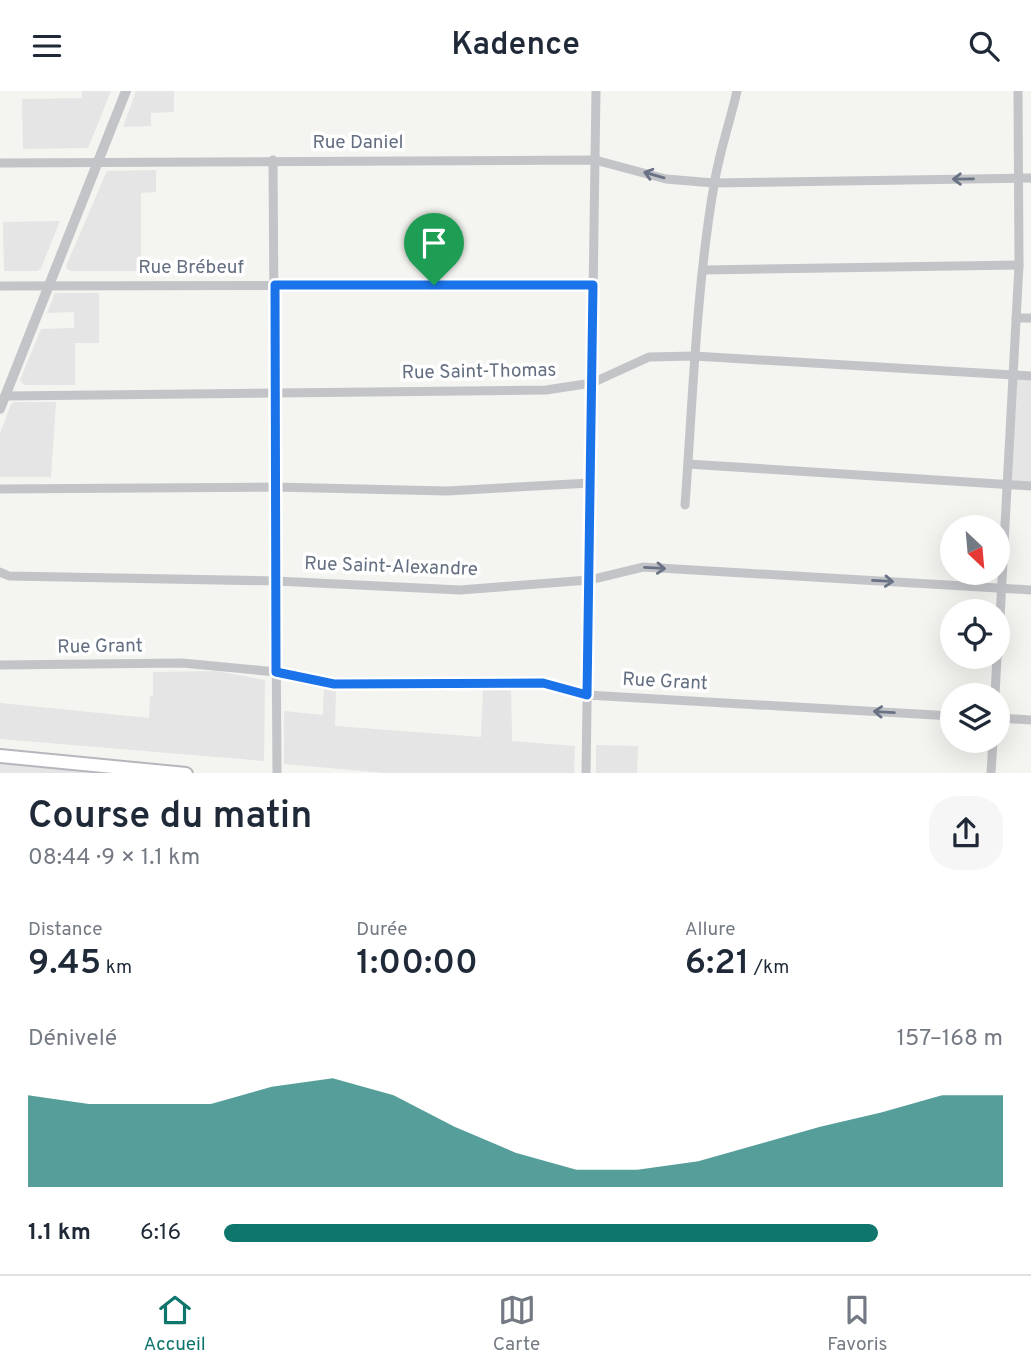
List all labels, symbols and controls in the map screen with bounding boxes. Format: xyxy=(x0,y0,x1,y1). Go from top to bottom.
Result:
text: Kadence xyxy=(451,26,580,66)
icon: menu xyxy=(28,27,66,65)
icon: search xyxy=(965,27,1003,65)
street label: Rue Daniel xyxy=(312,131,404,155)
one-way arrow xyxy=(643,168,666,181)
one-way arrow xyxy=(952,172,975,186)
pin xyxy=(404,213,464,285)
icon: arrive xyxy=(415,224,453,262)
street label: Rue Brébeuf xyxy=(138,256,244,280)
street label: Rue Saint-Thomas xyxy=(401,359,557,385)
north arrow xyxy=(940,515,1010,585)
map controls xyxy=(940,515,1010,753)
street label: Rue Saint-Alexandre xyxy=(304,552,478,582)
one-way arrow xyxy=(644,561,667,574)
one-way arrow xyxy=(871,575,894,588)
button: locate xyxy=(940,599,1010,669)
street label: Rue Grant xyxy=(57,634,143,660)
street label: Rue Grant xyxy=(622,668,708,696)
button: layers xyxy=(940,683,1010,753)
one-way arrow xyxy=(873,705,896,718)
text: Course du matin xyxy=(28,793,312,842)
button: share xyxy=(929,796,1003,870)
text: 08:44 · 9 × 1.1 km xyxy=(28,844,200,873)
text: Distance xyxy=(28,918,103,942)
text: Durée xyxy=(356,918,407,942)
text: Allure xyxy=(685,918,735,942)
text: 9.45 xyxy=(28,942,101,986)
text: 1:00:00 xyxy=(356,942,478,986)
text: 6:21 xyxy=(685,942,749,986)
text: km xyxy=(101,956,132,980)
text: /km xyxy=(749,956,789,980)
text: Dénivelé xyxy=(28,1025,117,1054)
text: 157–168 m xyxy=(897,1025,1003,1054)
text: 1.1 km xyxy=(28,1219,91,1248)
text: 6:16 xyxy=(140,1219,181,1248)
tab: Accueil xyxy=(143,1291,206,1357)
tab: Carte xyxy=(493,1291,540,1357)
tab: Favoris xyxy=(827,1291,888,1357)

